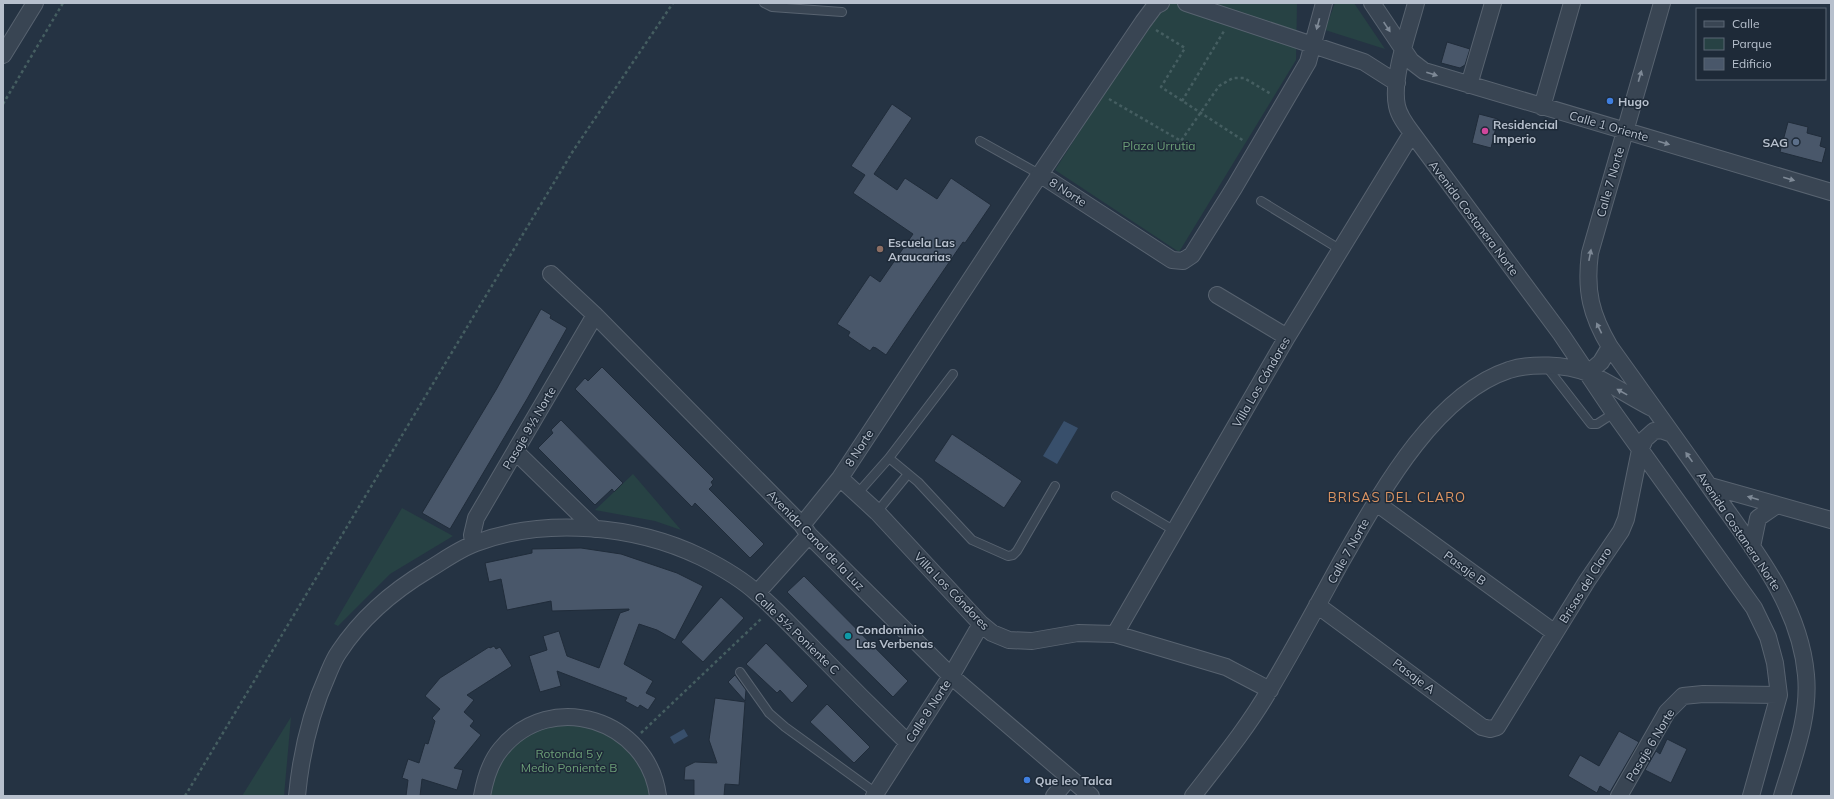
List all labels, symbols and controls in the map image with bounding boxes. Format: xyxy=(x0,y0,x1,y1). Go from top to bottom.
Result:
legend xyxy=(1696,8,1826,80)
text: Calle xyxy=(1732,16,1759,31)
one-way arrow xyxy=(1315,19,1321,31)
one-way arrow xyxy=(1384,21,1391,33)
text: Parque xyxy=(1732,36,1772,51)
text: Edificio xyxy=(1732,56,1772,71)
one-way arrow xyxy=(1637,69,1643,81)
one-way arrow xyxy=(1427,72,1439,78)
place label: Hugo xyxy=(1618,94,1649,109)
marker: Hugo xyxy=(1605,96,1615,106)
street label: Calle 1 Oriente xyxy=(1568,108,1650,144)
place label: Residencial Imperio xyxy=(1493,117,1558,146)
marker: Residencial Imperio xyxy=(1480,126,1490,136)
place label: SAG xyxy=(1763,135,1788,150)
marker: SAG xyxy=(1791,137,1801,147)
park label: Plaza Urrutia xyxy=(1122,138,1196,153)
one-way arrow xyxy=(1659,140,1671,146)
street label: Calle 7 Norte xyxy=(1593,145,1627,219)
street label: Avenida Costanera Norte xyxy=(1426,158,1522,278)
street label: 8 Norte xyxy=(1047,174,1089,210)
one-way arrow xyxy=(1783,176,1795,182)
place label: Escuela Las Araucarias xyxy=(888,235,955,264)
marker: Escuela Las Araucarias xyxy=(875,244,885,254)
one-way arrow xyxy=(1587,249,1593,261)
one-way arrow xyxy=(1596,322,1602,333)
street label: Villa Los Cóndores xyxy=(1229,334,1293,430)
street label: Pasaje 9½ Norte xyxy=(499,384,559,472)
one-way arrow xyxy=(1616,388,1628,395)
street label: 8 Norte xyxy=(841,427,877,469)
one-way arrow xyxy=(1685,452,1693,463)
street label: Avenida Costanera Norte xyxy=(1694,469,1784,593)
street label: Avenida Canal de la Luz xyxy=(764,487,868,593)
district label: BRISAS DEL CLARO xyxy=(1328,489,1466,505)
one-way arrow xyxy=(1747,495,1759,501)
street label: Calle 7 Norte xyxy=(1324,516,1372,586)
street label: Brisas del Claro xyxy=(1556,544,1614,626)
street label: Pasaje B xyxy=(1441,548,1489,588)
street label: Villa Los Cóndores xyxy=(911,549,993,633)
street label: Calle 5½ Poniente C xyxy=(751,589,843,677)
place label: Condominio Las Verbenas xyxy=(856,622,933,651)
marker: Condominio Las Verbenas xyxy=(843,631,853,641)
street label: Pasaje A xyxy=(1390,655,1438,697)
street label: Calle 8 Norte xyxy=(902,677,954,745)
street label: Pasaje 6 Norte xyxy=(1622,706,1678,784)
park label: Rotonda 5 y Medio Poniente B xyxy=(521,746,617,775)
place label: Que leo Talca xyxy=(1035,773,1112,788)
marker: Que leo Talca xyxy=(1022,775,1032,785)

